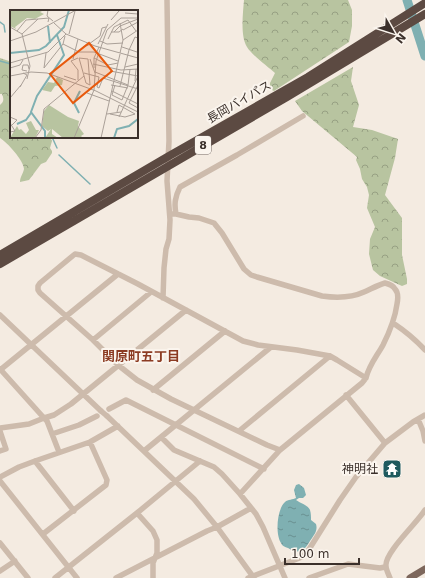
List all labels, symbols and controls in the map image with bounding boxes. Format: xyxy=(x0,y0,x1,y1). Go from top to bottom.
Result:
inset map xyxy=(10,10,138,138)
north arrow xyxy=(373,12,413,52)
text: N xyxy=(392,30,408,46)
street label: 長岡バイパス xyxy=(204,78,274,126)
road number: 8 xyxy=(195,136,211,154)
district label: 関原町五丁目 xyxy=(102,349,180,364)
temple icon: 神明社 xyxy=(381,458,403,480)
place label: 神明社 xyxy=(342,462,378,476)
scale bar xyxy=(285,540,359,566)
text: 100 m xyxy=(291,547,329,561)

